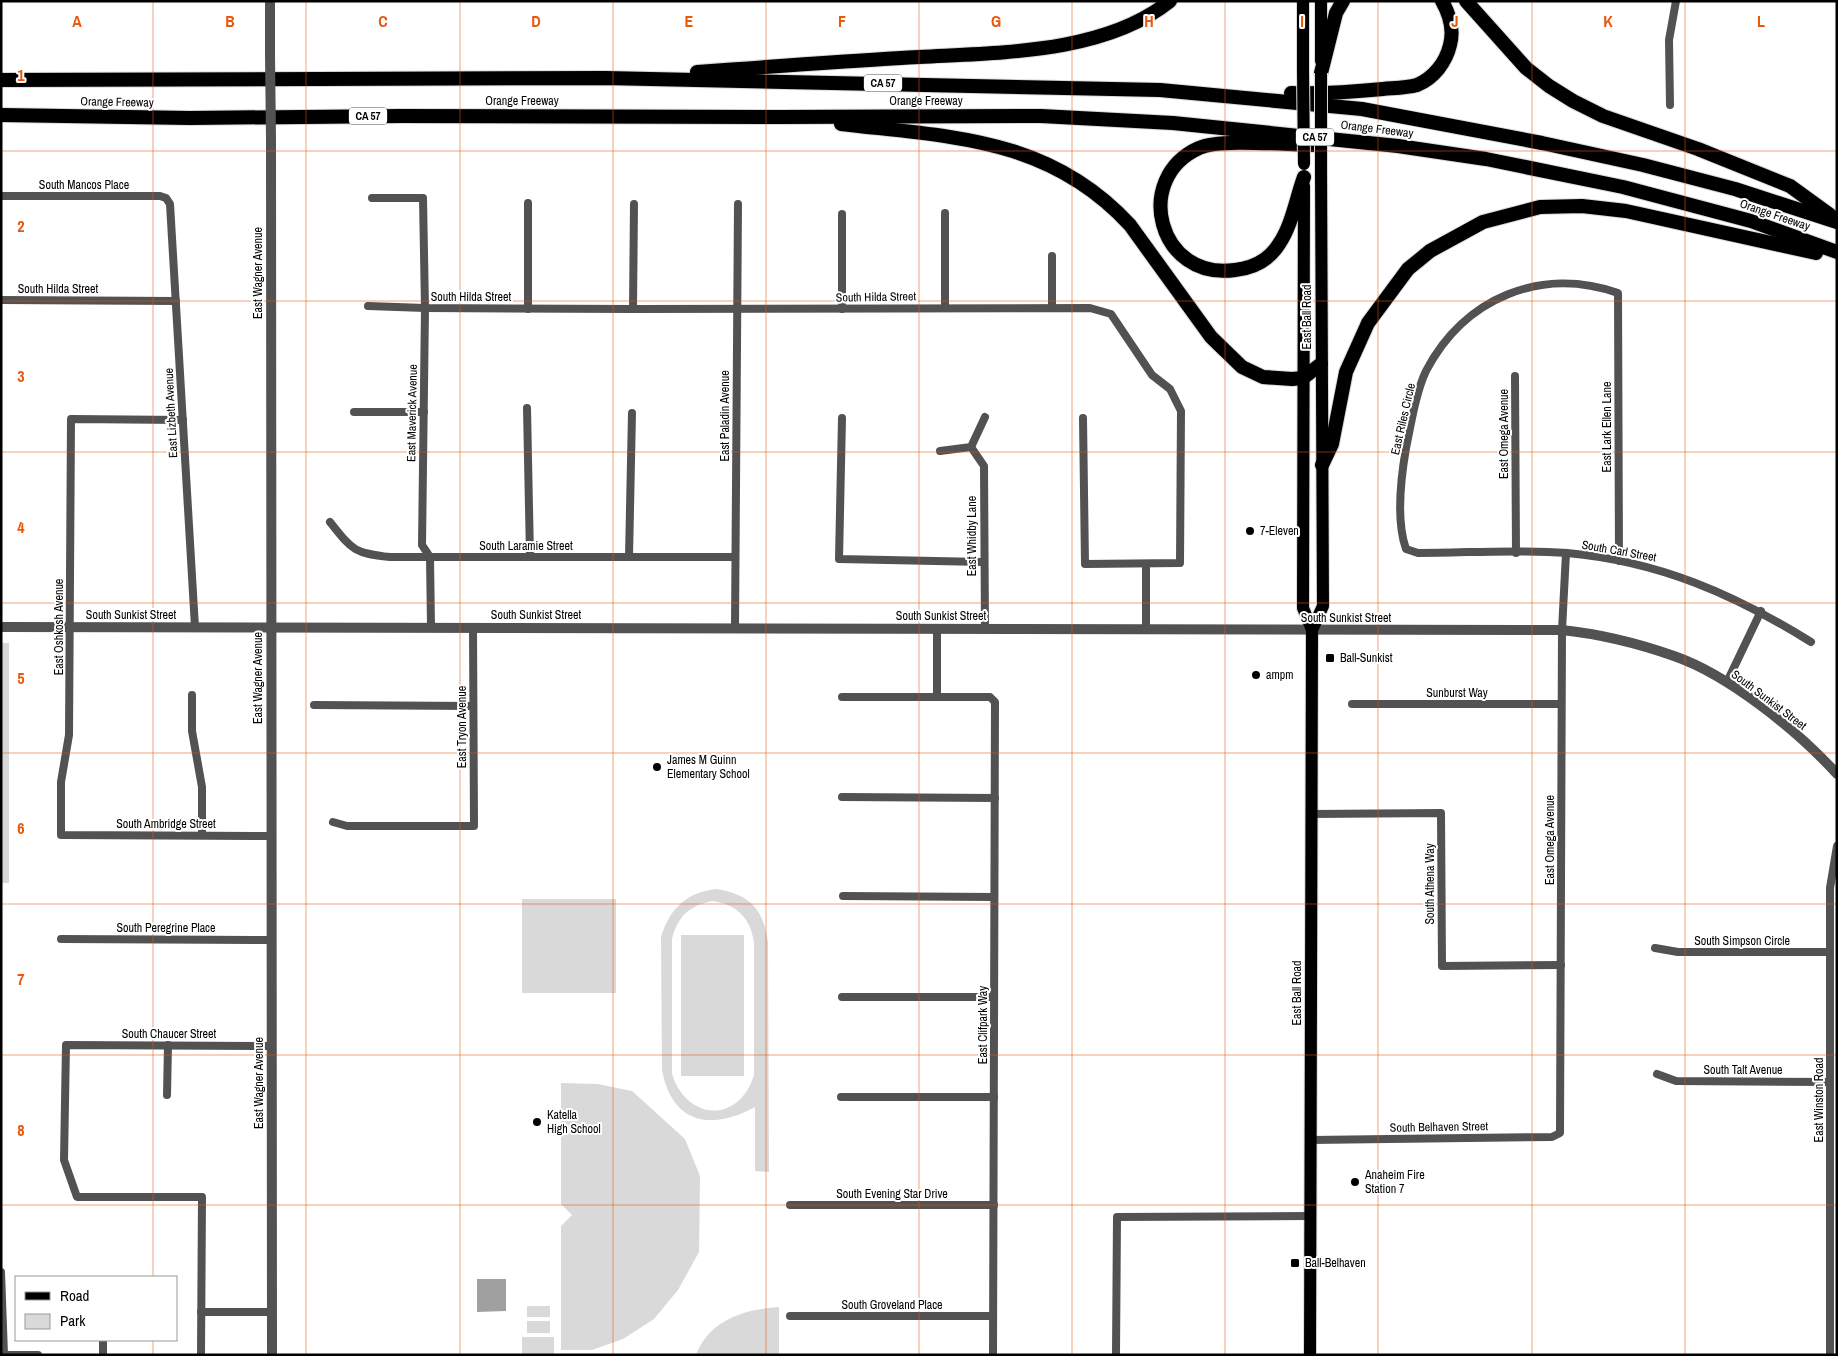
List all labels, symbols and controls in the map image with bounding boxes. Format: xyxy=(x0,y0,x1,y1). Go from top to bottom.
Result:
text: A xyxy=(72,10,82,32)
text: B xyxy=(225,10,235,32)
text: C xyxy=(378,10,388,32)
text: D xyxy=(531,10,541,32)
text: E xyxy=(685,10,694,32)
text: F xyxy=(838,10,846,32)
text: G xyxy=(991,10,1001,32)
text: H xyxy=(1144,10,1154,32)
text: I xyxy=(1300,10,1304,32)
text: J xyxy=(1451,10,1459,32)
text: K xyxy=(1603,10,1613,32)
text: L xyxy=(1757,10,1765,32)
text: 1 xyxy=(17,64,25,86)
road number: CA 57 xyxy=(864,75,902,92)
street label: Orange Freeway xyxy=(80,93,154,111)
street label: Orange Freeway xyxy=(485,93,559,109)
street label: Orange Freeway xyxy=(889,93,963,109)
road number: CA 57 xyxy=(349,108,387,124)
street label: Orange Freeway xyxy=(1340,117,1414,141)
road number: CA 57 xyxy=(1296,128,1334,146)
street label: South Mancos Place xyxy=(39,177,129,193)
street label: Orange Freeway xyxy=(1738,196,1812,235)
text: 2 xyxy=(17,215,25,237)
street label: East Wagner Avenue xyxy=(250,227,266,319)
street label: South Hilda Street xyxy=(18,281,98,297)
street label: East Ball Road xyxy=(1299,284,1315,350)
street label: South Hilda Street xyxy=(836,288,917,306)
street label: South Hilda Street xyxy=(431,289,511,305)
street label: East Maverick Avenue xyxy=(403,364,421,462)
text: 3 xyxy=(17,365,25,387)
street label: East Lizbeth Avenue xyxy=(161,368,181,458)
street label: East Paladin Avenue xyxy=(717,370,733,462)
street label: East Riles Circle xyxy=(1387,381,1419,457)
street label: East Lark Ellen Lane xyxy=(1599,382,1615,472)
street label: East Omega Avenue xyxy=(1496,389,1512,479)
street label: East Whidby Lane xyxy=(964,496,980,576)
text: 4 xyxy=(17,516,25,538)
place label: 7-Eleven xyxy=(1260,523,1299,539)
marker: 7-Eleven xyxy=(1244,525,1256,537)
street label: South Carl Street xyxy=(1580,537,1658,565)
street label: South Laramie Street xyxy=(479,538,573,554)
street label: East Oshkosh Avenue xyxy=(51,579,67,675)
street label: South Sunkist Street xyxy=(86,607,176,623)
street label: South Sunkist Street xyxy=(491,607,581,623)
street label: South Sunkist Street xyxy=(896,608,986,624)
street label: South Sunkist Street xyxy=(1301,610,1391,626)
street label: East Wagner Avenue xyxy=(250,632,266,724)
place label: Ball-Sunkist xyxy=(1340,650,1393,666)
marker: Ball-Sunkist xyxy=(1324,652,1336,664)
street label: South Sunkist Street xyxy=(1728,666,1810,734)
text: 5 xyxy=(17,667,25,689)
place label: ampm xyxy=(1266,667,1293,683)
marker: ampm xyxy=(1250,669,1262,681)
street label: Sunburst Way xyxy=(1426,685,1488,701)
street label: East Tryon Avenue xyxy=(454,686,470,768)
place label: James M Guinn Elementary School xyxy=(667,752,750,782)
marker: James M Guinn Elementary School xyxy=(651,761,663,773)
street label: East Omega Avenue xyxy=(1542,795,1558,885)
street label: South Ambridge Street xyxy=(116,816,216,832)
text: 6 xyxy=(17,817,25,839)
street label: South Athena Way xyxy=(1422,843,1438,925)
street label: South Peregrine Place xyxy=(116,920,216,936)
street label: South Simpson Circle xyxy=(1694,933,1790,949)
street label: East Ball Road xyxy=(1289,960,1305,1026)
text: 7 xyxy=(17,968,25,990)
street label: East Clifpark Way xyxy=(975,986,991,1064)
street label: South Chaucer Street xyxy=(122,1026,217,1042)
street label: East Wagner Avenue xyxy=(251,1037,267,1129)
street label: East Winston Road xyxy=(1811,1058,1827,1142)
street label: South Talt Avenue xyxy=(1703,1062,1783,1078)
place label: Katella High School xyxy=(547,1107,601,1137)
marker: Katella High School xyxy=(531,1116,543,1128)
street label: South Belhaven Street xyxy=(1390,1118,1489,1136)
text: 8 xyxy=(17,1119,25,1141)
place label: Anaheim Fire Station 7 xyxy=(1364,1167,1425,1197)
marker: Anaheim Fire Station 7 xyxy=(1349,1176,1361,1188)
street label: South Evening Star Drive xyxy=(836,1186,948,1202)
place label: Ball-Belhaven xyxy=(1305,1255,1366,1271)
marker: Ball-Belhaven xyxy=(1289,1257,1301,1269)
legend xyxy=(15,1276,178,1341)
text: Road xyxy=(60,1285,89,1306)
street label: South Groveland Place xyxy=(841,1297,943,1313)
text: Park xyxy=(60,1310,86,1331)

